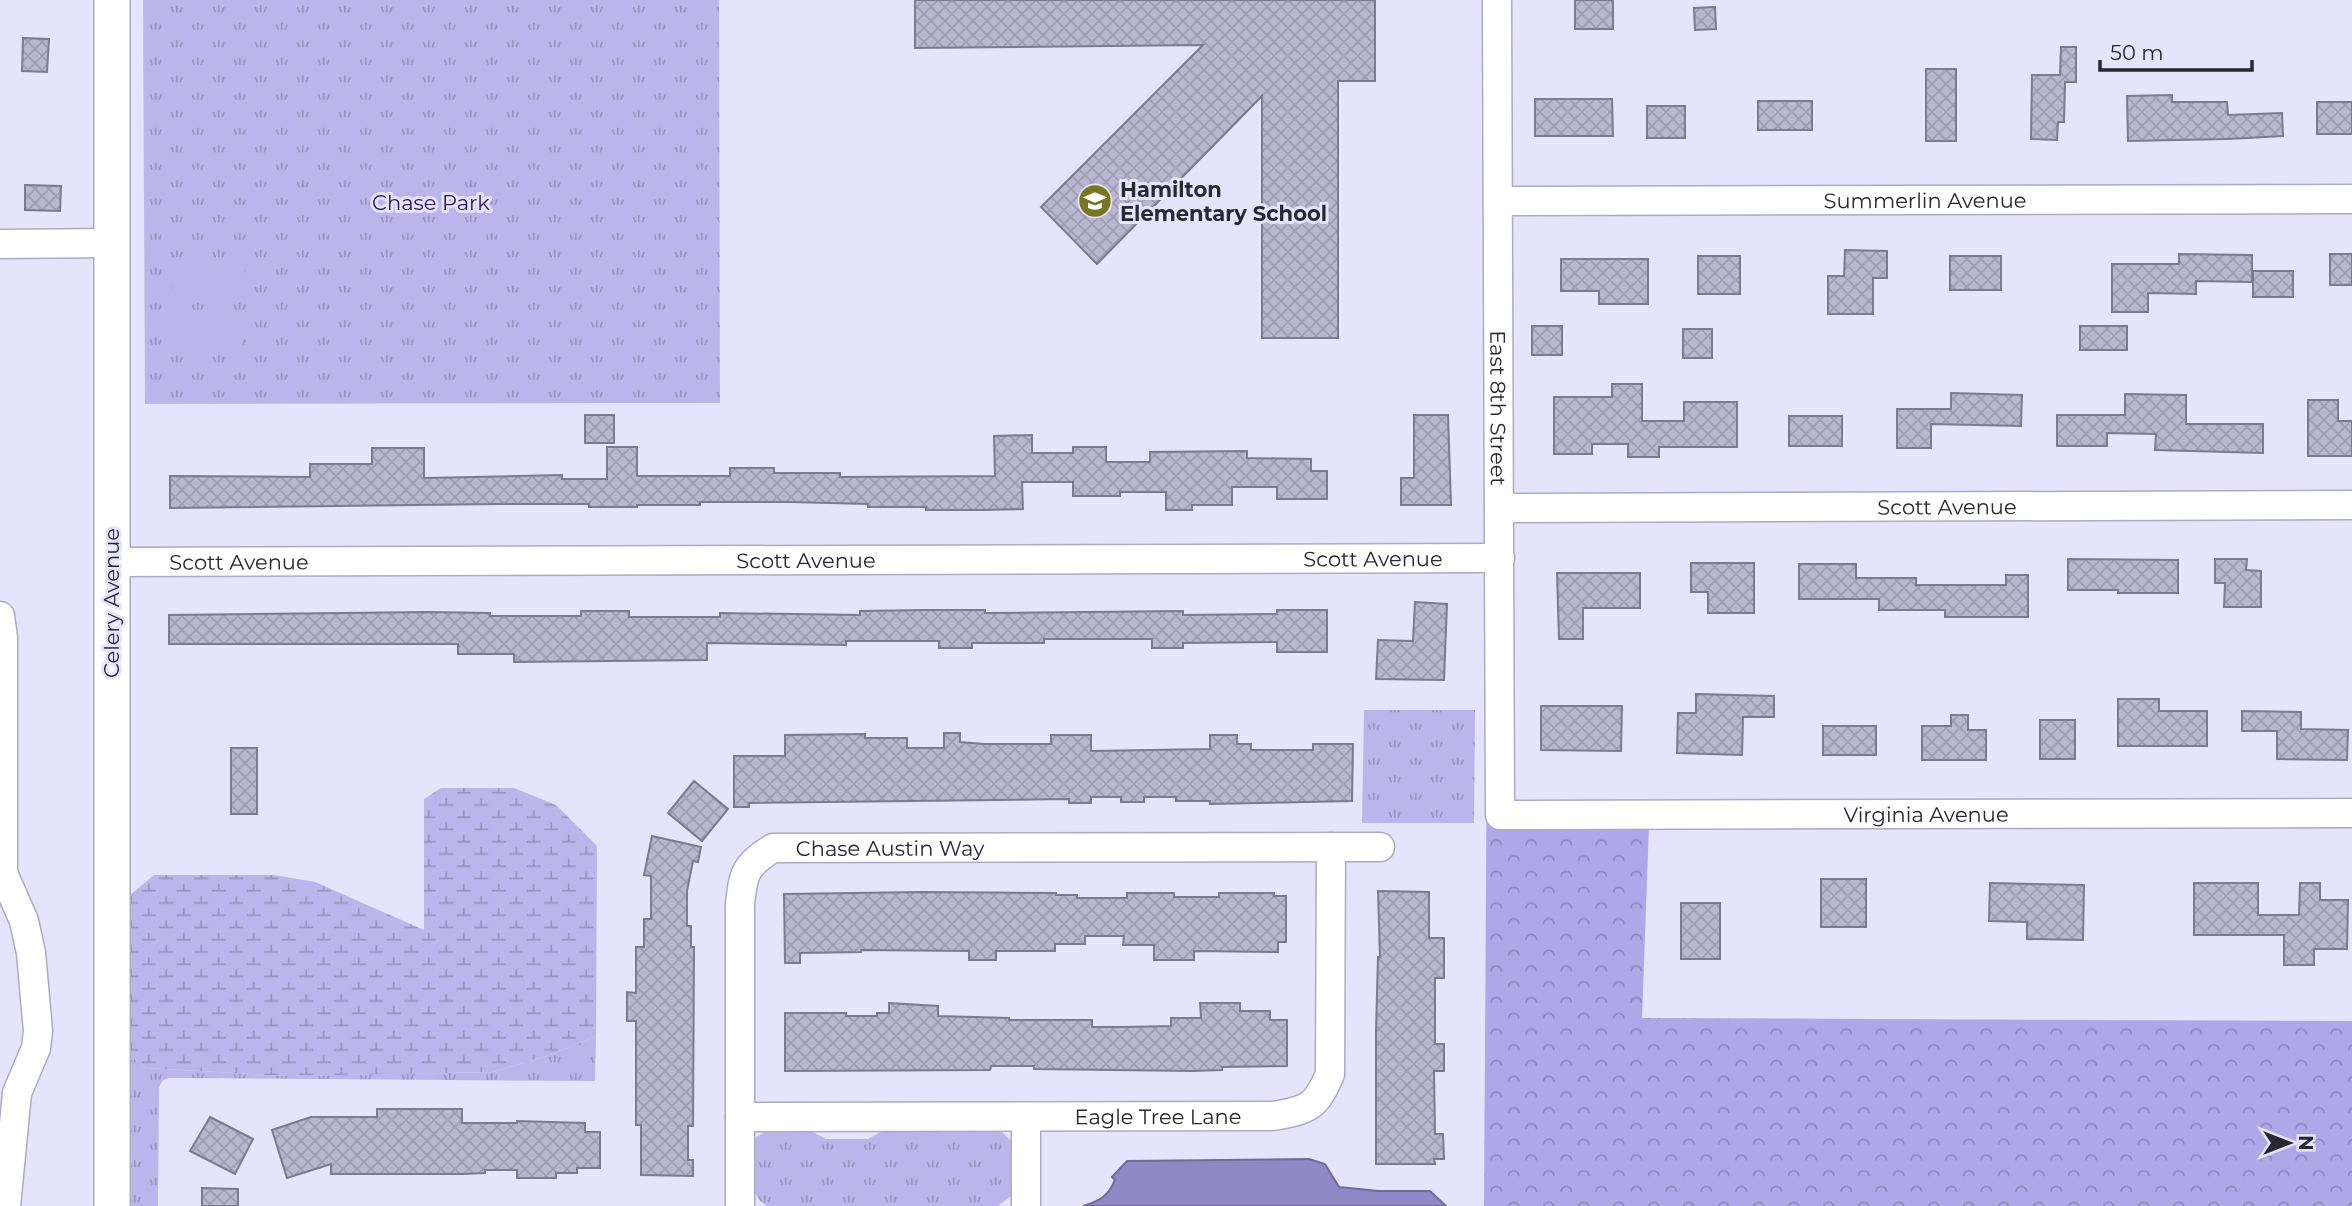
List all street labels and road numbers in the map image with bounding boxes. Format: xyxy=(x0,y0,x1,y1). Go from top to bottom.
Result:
street label: Summerlin Avenue xyxy=(1824,187,2026,213)
street label: East 8th Street xyxy=(1486,330,1511,486)
street label: Scott Avenue xyxy=(1877,494,2017,519)
street label: Celery Avenue xyxy=(99,528,124,678)
street label: Scott Avenue xyxy=(1303,546,1443,571)
street label: Scott Avenue xyxy=(736,547,876,573)
street label: Scott Avenue xyxy=(169,549,309,574)
street label: Virginia Avenue xyxy=(1843,801,2009,827)
street label: Chase Austin Way xyxy=(796,835,985,860)
street label: Eagle Tree Lane xyxy=(1074,1104,1242,1129)

